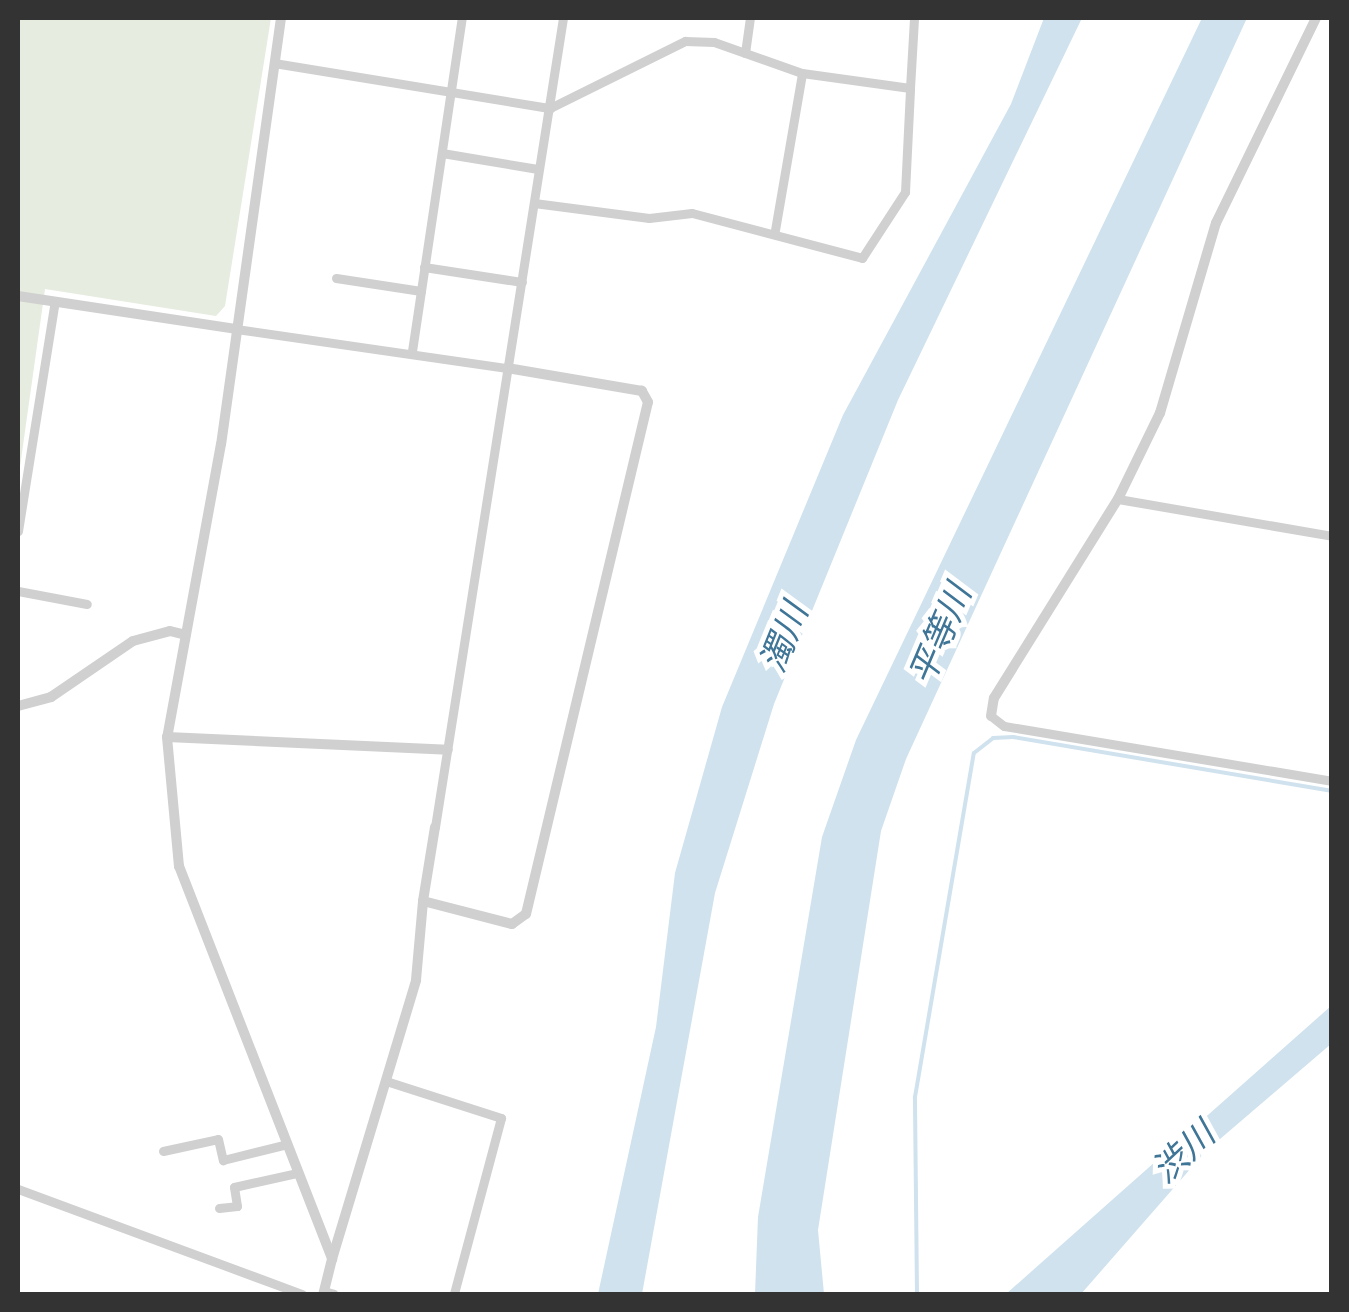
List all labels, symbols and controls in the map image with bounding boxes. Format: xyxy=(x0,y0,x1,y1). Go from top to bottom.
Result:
water label: 平等川 xyxy=(901,578,981,692)
water label: 濁川 xyxy=(752,598,818,678)
water label: 渋川 xyxy=(1144,1114,1224,1192)

